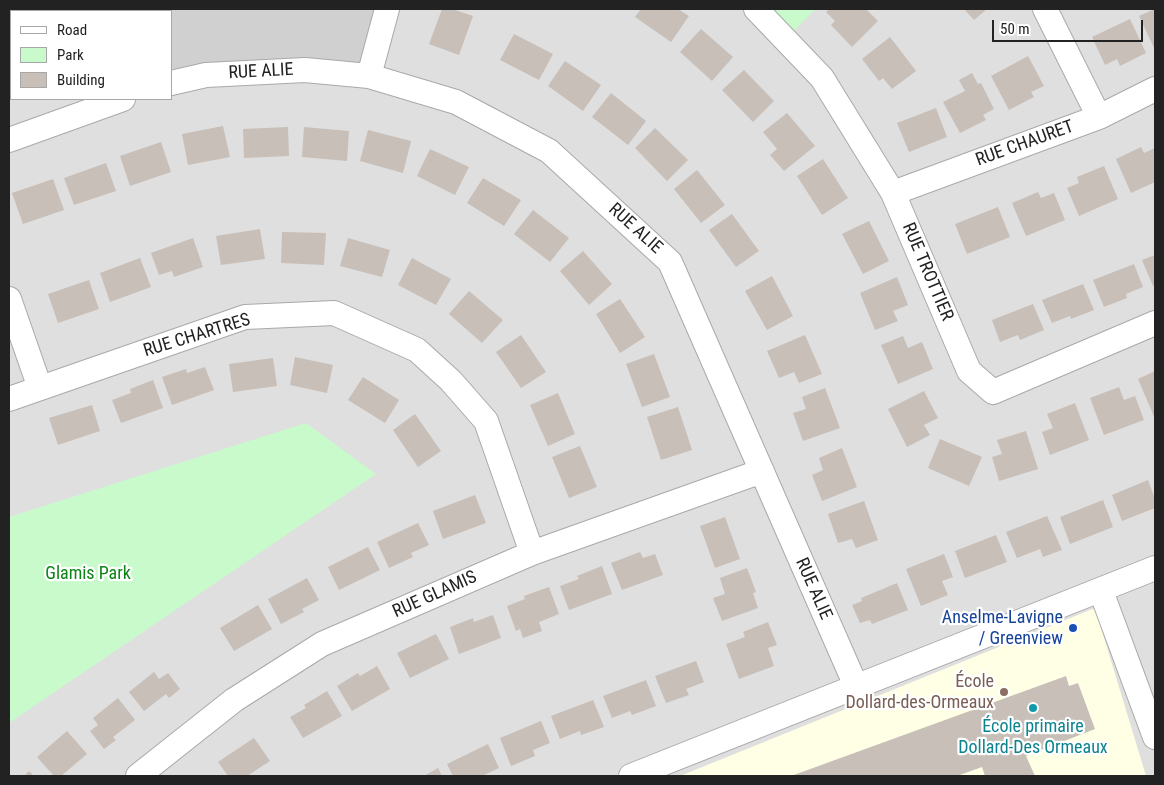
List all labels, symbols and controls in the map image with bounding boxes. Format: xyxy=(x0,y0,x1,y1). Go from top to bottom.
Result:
legend xyxy=(10,10,172,100)
scale bar xyxy=(994,10,1145,42)
text: 50 m xyxy=(1000,20,1030,38)
text: Road xyxy=(57,21,87,39)
text: Park xyxy=(57,46,84,64)
street label: RUE ALIE xyxy=(228,60,294,84)
text: Building xyxy=(57,71,105,89)
street label: RUE CHAURET xyxy=(973,116,1077,172)
street label: RUE ALIE xyxy=(604,199,666,259)
street label: RUE TROTTIER xyxy=(897,220,957,324)
street label: RUE CHARTRES xyxy=(141,309,253,363)
street label: RUE ALIE xyxy=(790,555,836,623)
park label: Glamis Park xyxy=(45,563,131,585)
street label: RUE GLAMIS xyxy=(390,567,480,623)
place label: Anselme-Lavigne / Greenview xyxy=(942,607,1063,650)
marker: Anselme-Lavigne / Greenview xyxy=(1067,622,1079,634)
place label: École Dollard-des-Ormeaux xyxy=(846,671,994,714)
marker: École Dollard-des-Ormeaux xyxy=(998,686,1010,698)
marker: École primaire Dollard-Des Ormeaux xyxy=(1027,702,1039,714)
place label: École primaire Dollard-Des Ormeaux xyxy=(958,716,1108,759)

